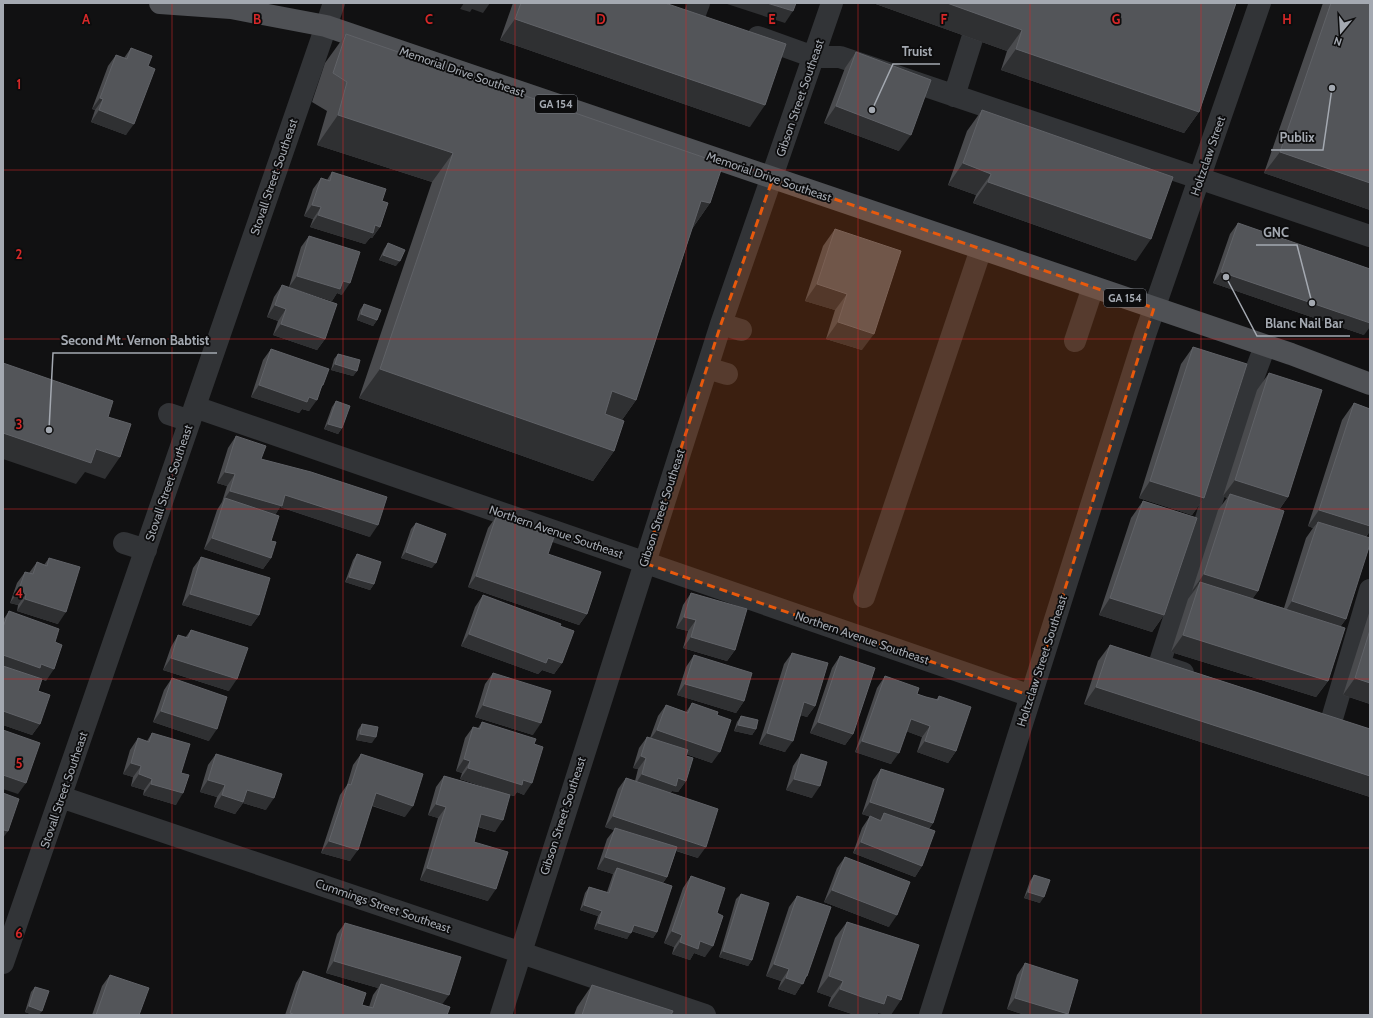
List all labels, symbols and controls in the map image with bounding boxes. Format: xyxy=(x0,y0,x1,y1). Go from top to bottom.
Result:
text: A xyxy=(82,11,91,27)
text: B xyxy=(253,11,261,27)
text: C xyxy=(425,11,433,27)
text: D xyxy=(596,11,606,27)
text: E xyxy=(768,11,776,27)
text: F xyxy=(941,11,948,27)
text: G xyxy=(1112,11,1121,27)
text: H xyxy=(1282,11,1292,27)
north arrow xyxy=(1321,12,1361,52)
text: N xyxy=(1332,34,1344,49)
street label: Gibson Street Southeast xyxy=(772,37,827,158)
callout: Truist xyxy=(893,39,940,64)
street label: Memorial Drive Southeast xyxy=(398,43,527,100)
text: Truist xyxy=(902,43,933,59)
text: 1 xyxy=(17,76,21,92)
road number: GA 154 xyxy=(535,95,577,113)
street label: Holtzclaw Street xyxy=(1187,114,1228,198)
street label: Stovall Street Southeast xyxy=(247,117,301,237)
callout: Publix xyxy=(1271,125,1323,150)
text: Publix xyxy=(1279,129,1315,145)
street label: Memorial Drive Southeast xyxy=(705,148,834,205)
callout: GNC xyxy=(1256,220,1297,245)
text: GNC xyxy=(1263,224,1289,240)
text: 2 xyxy=(16,246,23,262)
road number: GA 154 xyxy=(1104,289,1146,307)
callout: Blanc Nail Bar xyxy=(1257,311,1350,336)
text: Blanc Nail Bar xyxy=(1265,315,1344,331)
callout: Second Mt. Vernon Babtist xyxy=(53,328,217,353)
text: Second Mt. Vernon Babtist xyxy=(61,332,210,348)
text: 3 xyxy=(15,416,23,432)
street label: Stovall Street Southeast xyxy=(142,423,196,543)
street label: Gibson Street Southeast xyxy=(635,447,688,569)
street label: Northern Avenue Southeast xyxy=(487,502,625,562)
text: 4 xyxy=(15,585,23,601)
street label: Holtzclaw Street Southeast xyxy=(1013,593,1070,729)
street label: Northern Avenue Southeast xyxy=(793,608,931,668)
street label: Stovall Street Southeast xyxy=(37,730,91,850)
text: 5 xyxy=(16,755,23,771)
street label: Gibson Street Southeast xyxy=(536,755,589,877)
street label: Cummings Street Southeast xyxy=(313,875,453,936)
text: 6 xyxy=(15,925,23,941)

